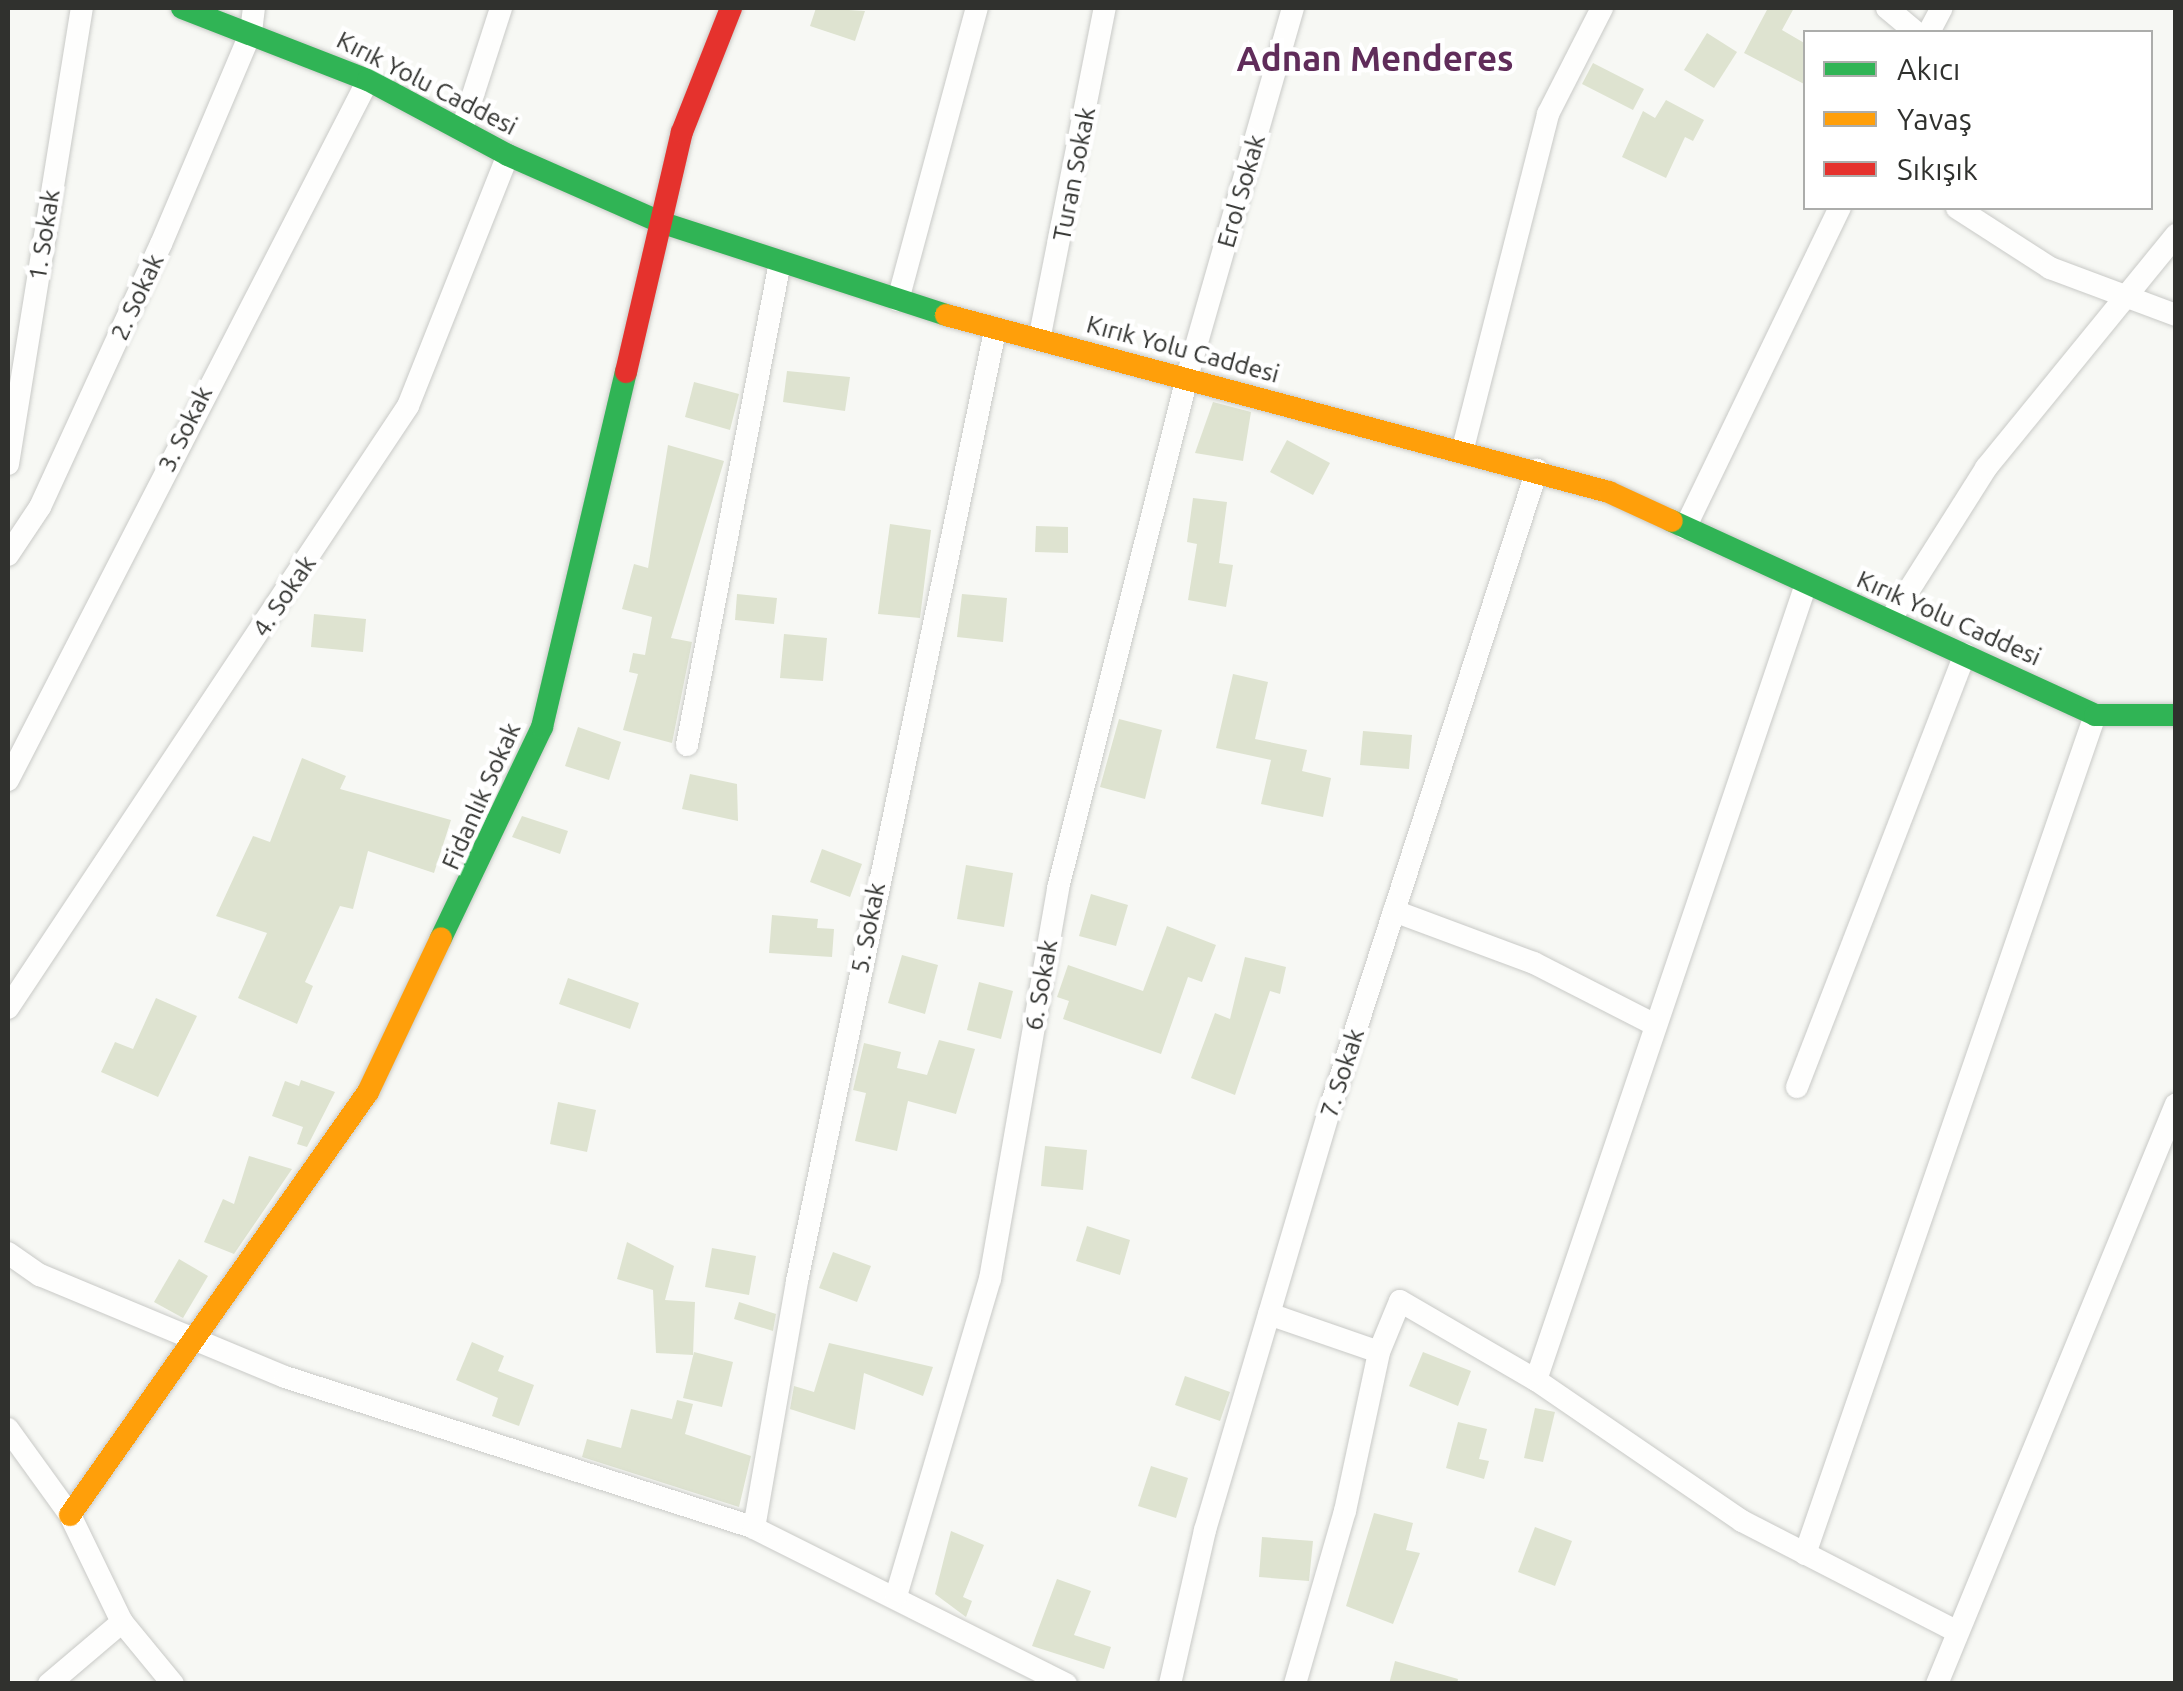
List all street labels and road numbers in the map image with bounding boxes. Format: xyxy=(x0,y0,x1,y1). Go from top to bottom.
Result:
street label: Kırık Yolu Caddesi xyxy=(332,25,522,141)
street label: Turan Sokak xyxy=(1046,105,1102,243)
street label: Erol Sokak xyxy=(1211,131,1271,251)
street label: 1. Sokak xyxy=(22,187,66,283)
street label: 2. Sokak xyxy=(104,249,170,345)
street label: Kırık Yolu Caddesi xyxy=(1083,309,1283,389)
street label: 3. Sokak xyxy=(151,381,219,477)
street label: 4. Sokak xyxy=(246,550,322,642)
street label: Kırık Yolu Caddesi xyxy=(1852,564,2046,672)
street label: Fidanlık Sokak xyxy=(435,718,527,874)
street label: 5. Sokak xyxy=(845,880,891,976)
street label: 6. Sokak xyxy=(1018,937,1064,1033)
street label: 7. Sokak xyxy=(1314,1025,1370,1121)

